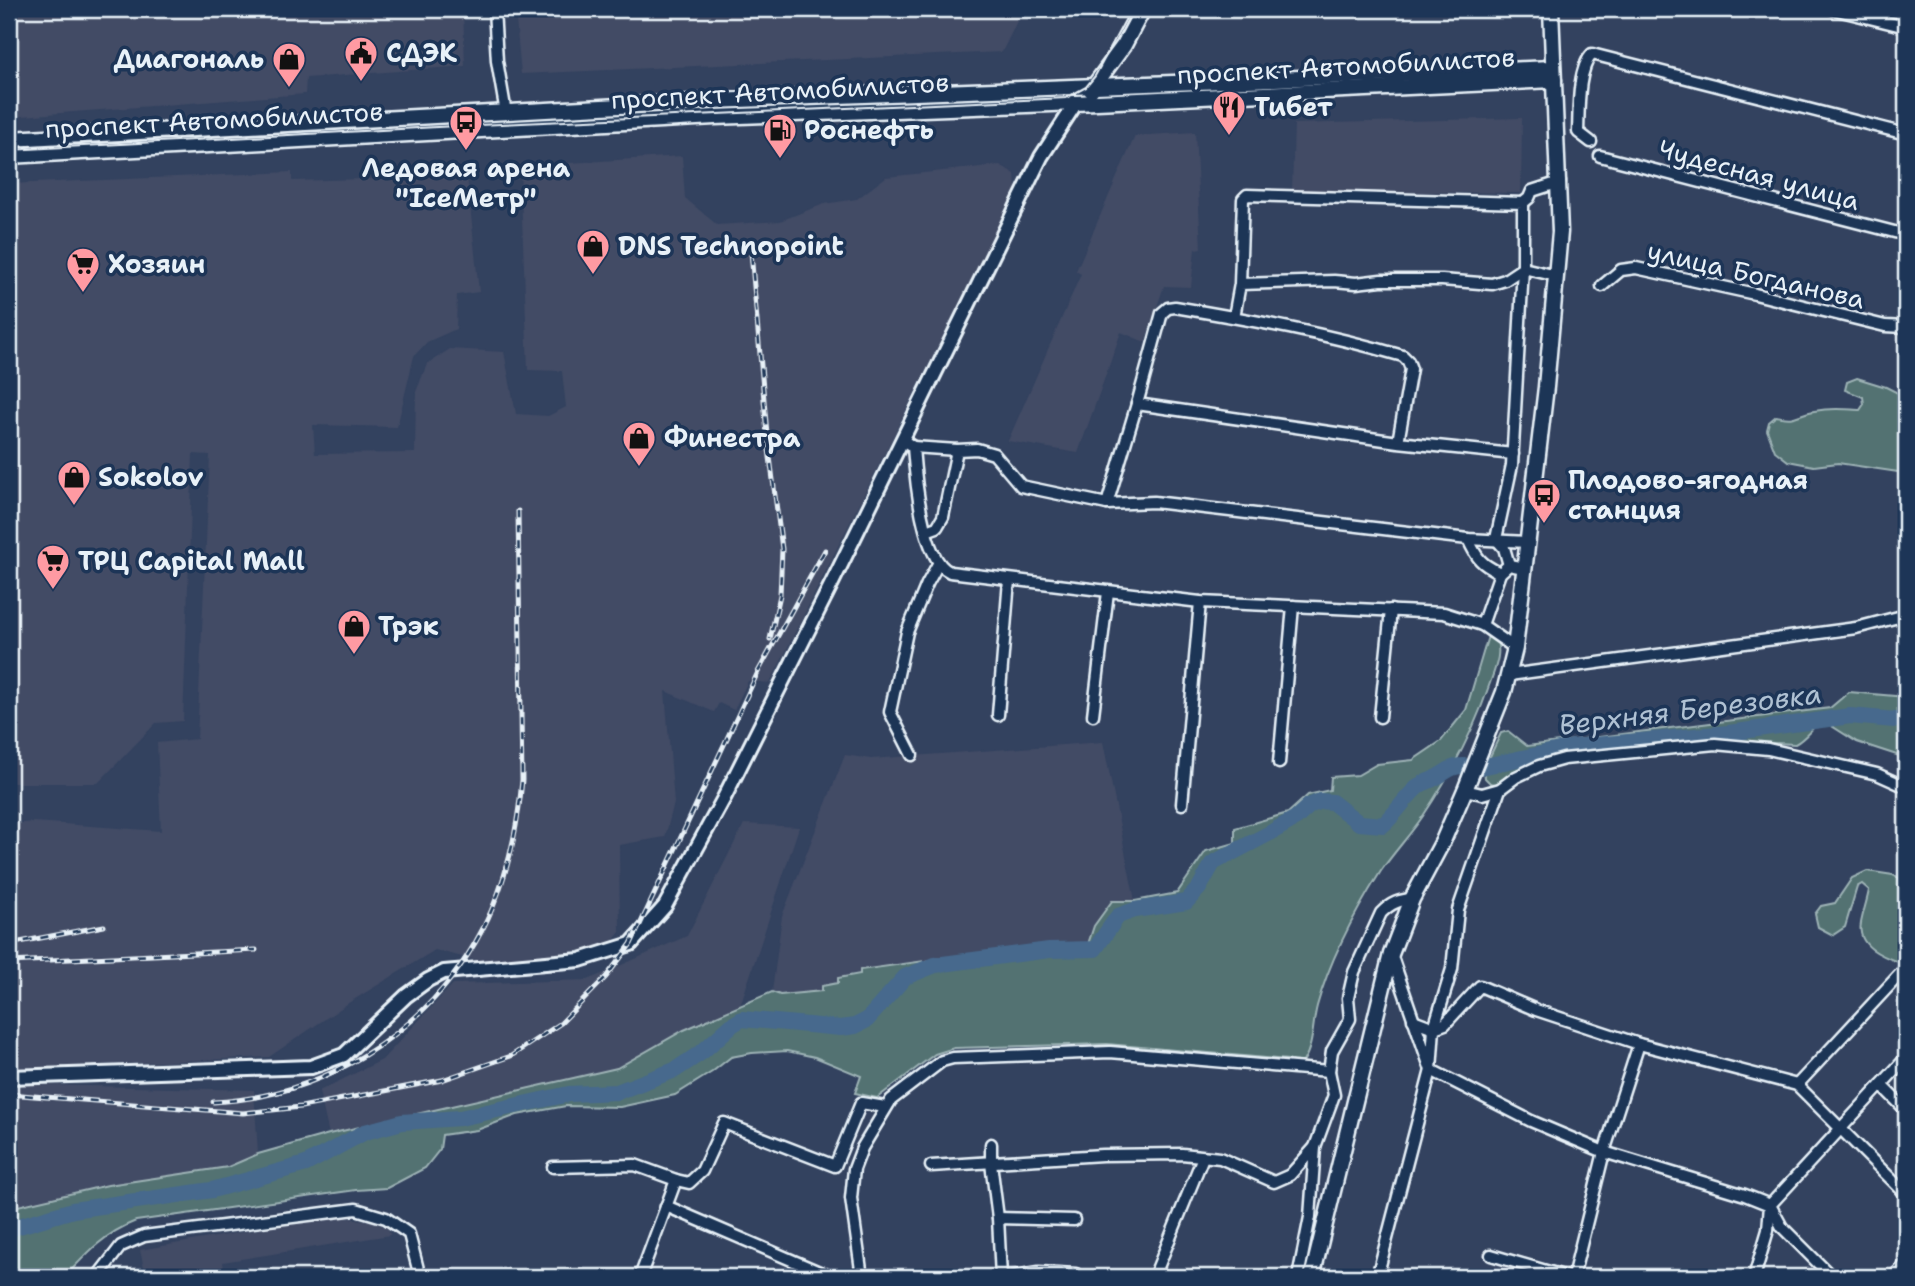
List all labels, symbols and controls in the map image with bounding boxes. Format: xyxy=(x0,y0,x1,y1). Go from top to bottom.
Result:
public building icon: СДЭК xyxy=(342,34,380,83)
place label: СДЭК xyxy=(386,35,457,70)
street label: проспект Автомобилистов xyxy=(1176,39,1516,92)
shop icon: Диагональ xyxy=(270,40,308,89)
place label: Диагональ xyxy=(114,41,264,76)
street label: проспект Автомобилистов xyxy=(610,64,950,117)
restaurant icon: Тибет xyxy=(1210,88,1248,137)
place label: Тибет xyxy=(1254,89,1333,124)
street label: проспект Автомобилистов xyxy=(44,93,384,146)
bus stop icon: Ледовая арена "IceМетр" xyxy=(447,103,485,152)
fuel station icon: Роснефть xyxy=(761,111,799,160)
place label: Роснефть xyxy=(804,112,934,147)
street label: Чудесная улица xyxy=(1655,131,1864,218)
place label: Ледовая арена "IceМетр" xyxy=(362,150,570,215)
shop icon: DNS Technopoint xyxy=(574,227,612,276)
place label: DNS Technopoint xyxy=(618,228,844,263)
street label: улица Богданова xyxy=(1644,232,1868,317)
supermarket icon: Хозяин xyxy=(64,245,102,294)
place label: Хозяин xyxy=(108,246,205,281)
shop icon: Финестра xyxy=(620,419,658,468)
place label: Финестра xyxy=(664,420,801,455)
shop icon: Sokolov xyxy=(55,458,93,507)
place label: Sokolov xyxy=(98,459,204,494)
place label: Плодово-ягодная станция xyxy=(1568,462,1808,527)
bus stop icon: Плодово-ягодная станция xyxy=(1525,476,1563,525)
supermarket icon: ТРЦ Capital Mall xyxy=(34,542,72,591)
place label: ТРЦ Capital Mall xyxy=(78,543,305,578)
shop icon: Трэк xyxy=(335,607,373,656)
place label: Трэк xyxy=(378,608,439,643)
water label: Верхняя Березовка xyxy=(1556,674,1824,744)

